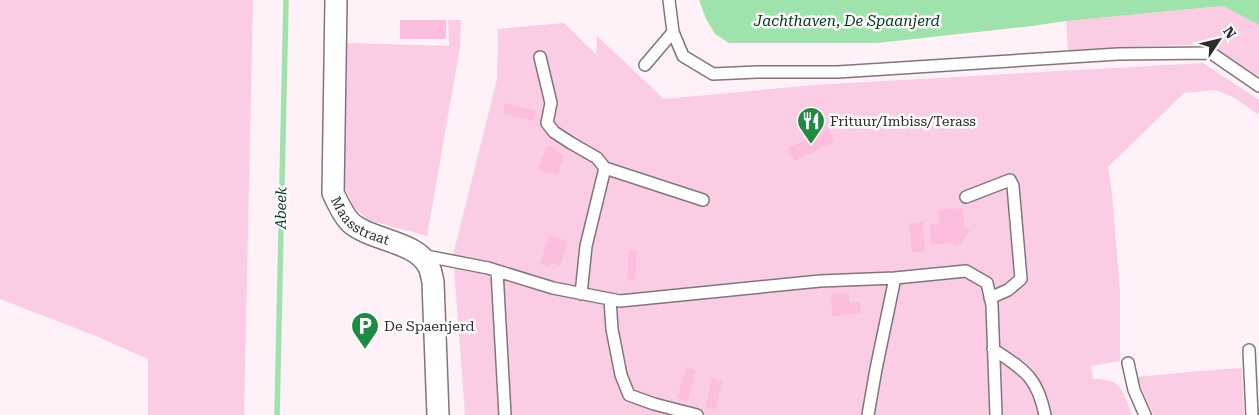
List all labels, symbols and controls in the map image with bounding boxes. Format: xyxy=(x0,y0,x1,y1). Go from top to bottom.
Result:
water label: Jachthaven, De Spaanjerd xyxy=(753,12,940,30)
north arrow xyxy=(1194,15,1244,65)
text: N xyxy=(1220,24,1239,42)
restaurant icon: Frituur/Imbiss/Terass xyxy=(796,106,826,145)
place label: Frituur/Imbiss/Terass xyxy=(830,113,976,129)
water label: Abeek xyxy=(272,186,290,230)
street label: Maasstraat xyxy=(328,194,392,248)
parking icon: De Spaenjerd xyxy=(350,311,380,350)
place label: De Spaenjerd xyxy=(384,318,474,334)

